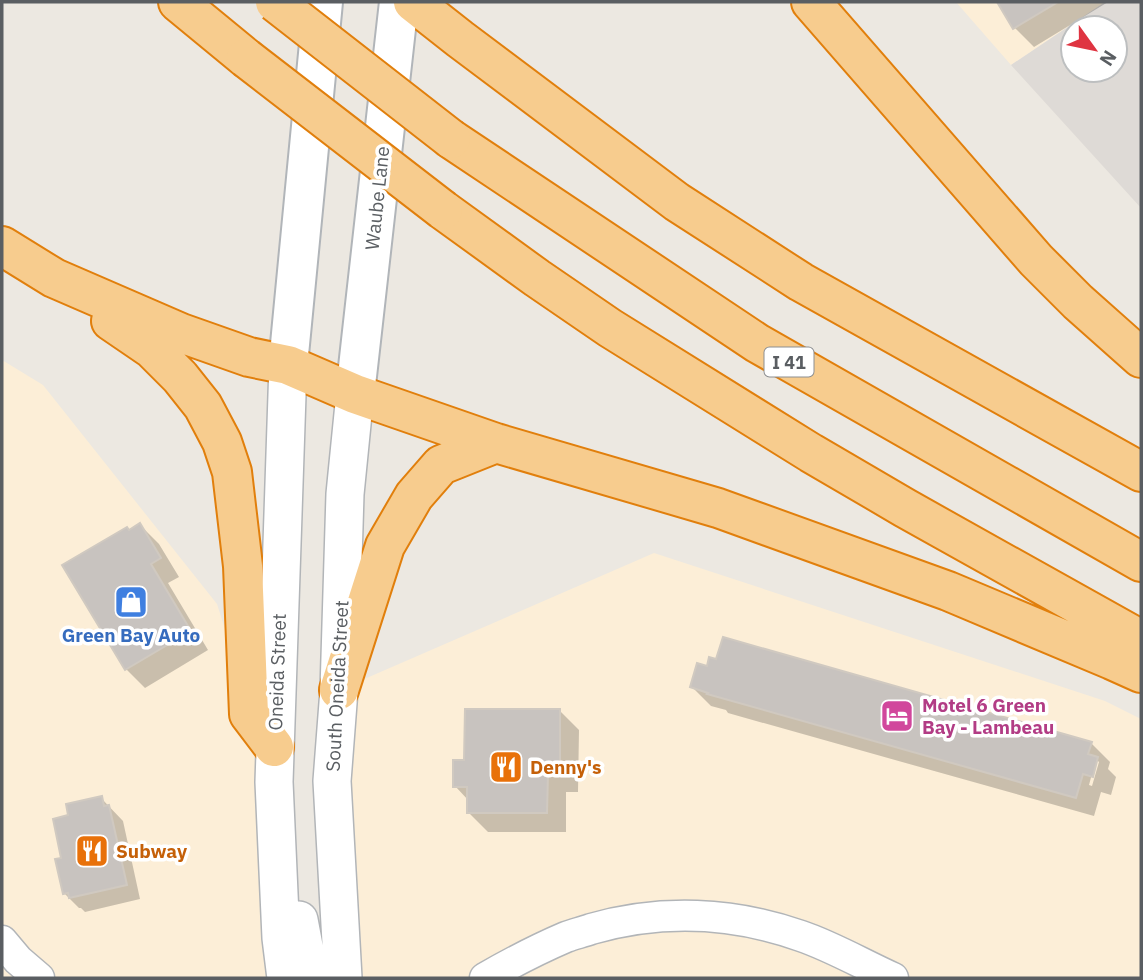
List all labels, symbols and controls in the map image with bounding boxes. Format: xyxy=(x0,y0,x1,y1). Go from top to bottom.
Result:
north arrow xyxy=(1059,14,1129,84)
text: N xyxy=(1094,46,1122,71)
street label: Waube Lane xyxy=(360,145,394,251)
road number: I 41 xyxy=(764,348,814,376)
shop icon: Green Bay Auto xyxy=(112,583,150,621)
street label: South Oneida Street xyxy=(321,600,353,772)
street label: Oneida Street xyxy=(263,613,291,731)
place label: Green Bay Auto xyxy=(62,623,201,647)
place label: Motel 6 Green Bay - Lambeau xyxy=(922,693,1054,739)
hotel icon: Motel 6 Green Bay - Lambeau xyxy=(878,697,916,735)
restaurant icon: Denny's xyxy=(487,748,525,786)
place label: Denny's xyxy=(530,755,602,779)
restaurant icon: Subway xyxy=(73,832,111,870)
place label: Subway xyxy=(116,839,188,863)

